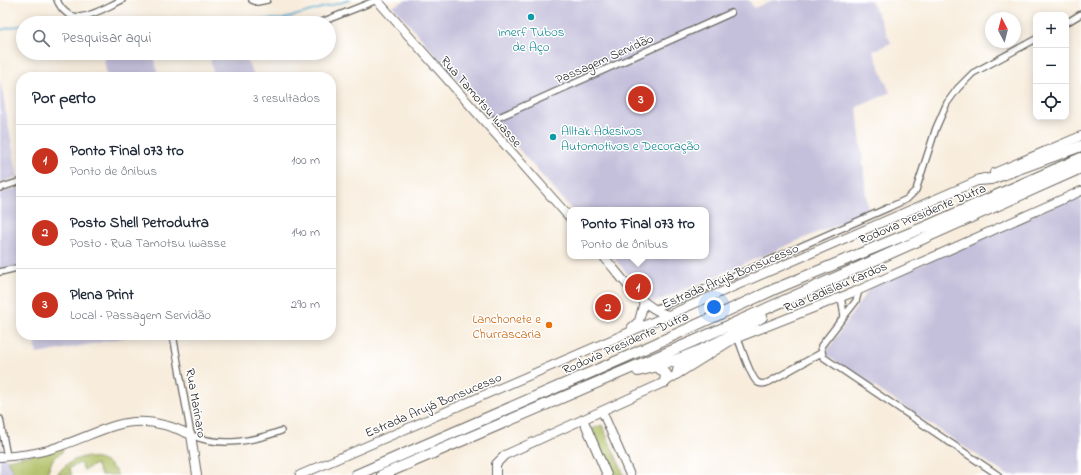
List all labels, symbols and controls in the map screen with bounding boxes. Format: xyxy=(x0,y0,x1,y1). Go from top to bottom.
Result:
marker: Imerf Tubos de Aço xyxy=(526,12,536,22)
north arrow xyxy=(985,12,1021,48)
map controls xyxy=(1033,12,1069,120)
button: + xyxy=(1033,12,1069,48)
search box xyxy=(16,16,336,60)
place label: Imerf Tubos de Aço xyxy=(498,23,565,57)
icon: search xyxy=(30,27,52,49)
text: Pesquisar aqui xyxy=(62,27,151,49)
street label: Passagem Servidão xyxy=(553,29,657,90)
button: − xyxy=(1033,48,1069,84)
street label: Rua Tamotsu Iwasse xyxy=(436,52,526,152)
pin: 3 xyxy=(628,84,654,114)
button: locate xyxy=(1033,84,1069,120)
text: Por perto xyxy=(32,86,96,111)
text: 3 resultados xyxy=(253,89,320,108)
place label: Alltak Adesivos Automotivos e Decoração xyxy=(561,122,700,156)
marker: Alltak Adesivos Automotivos e Decoração xyxy=(548,132,558,142)
text: Ponto Final 073 tro xyxy=(70,140,184,162)
text: 1 xyxy=(43,151,47,170)
text: 100 m xyxy=(291,151,320,170)
text: Ponto de ônibus xyxy=(70,162,157,181)
street label: Rodovia Presidente Dutra xyxy=(856,179,989,250)
popup xyxy=(567,207,709,259)
text: Posto Shell Petrodutra xyxy=(70,212,209,234)
text: Ponto Final 073 tro xyxy=(581,213,695,235)
text: 2 xyxy=(42,223,48,242)
text: 140 m xyxy=(292,223,320,242)
text: Posto · Rua Tamotsu Iwasse xyxy=(70,234,226,253)
text: Ponto de ônibus xyxy=(581,235,668,254)
street label: Estrada Arujá Bonsucesso xyxy=(659,239,802,314)
street label: Rua Ladislau Kardos xyxy=(781,257,891,318)
pin: 1 xyxy=(625,272,651,302)
text: Plena Print xyxy=(70,284,134,306)
pin: 2 xyxy=(595,292,621,322)
text: 3 xyxy=(42,295,48,314)
text: 290 m xyxy=(291,295,320,314)
your location xyxy=(704,297,724,317)
text: Local · Passagem Servidão xyxy=(70,306,211,325)
street label: Rodovia Presidente Dutra xyxy=(559,307,692,380)
place label: Lanchonete e Churrascaria xyxy=(472,310,541,344)
marker: Lanchonete e Churrascaria xyxy=(544,320,554,330)
street label: Rua Marinaro xyxy=(180,367,211,440)
street label: Estrada Arujá Bonsucesso xyxy=(362,368,505,443)

